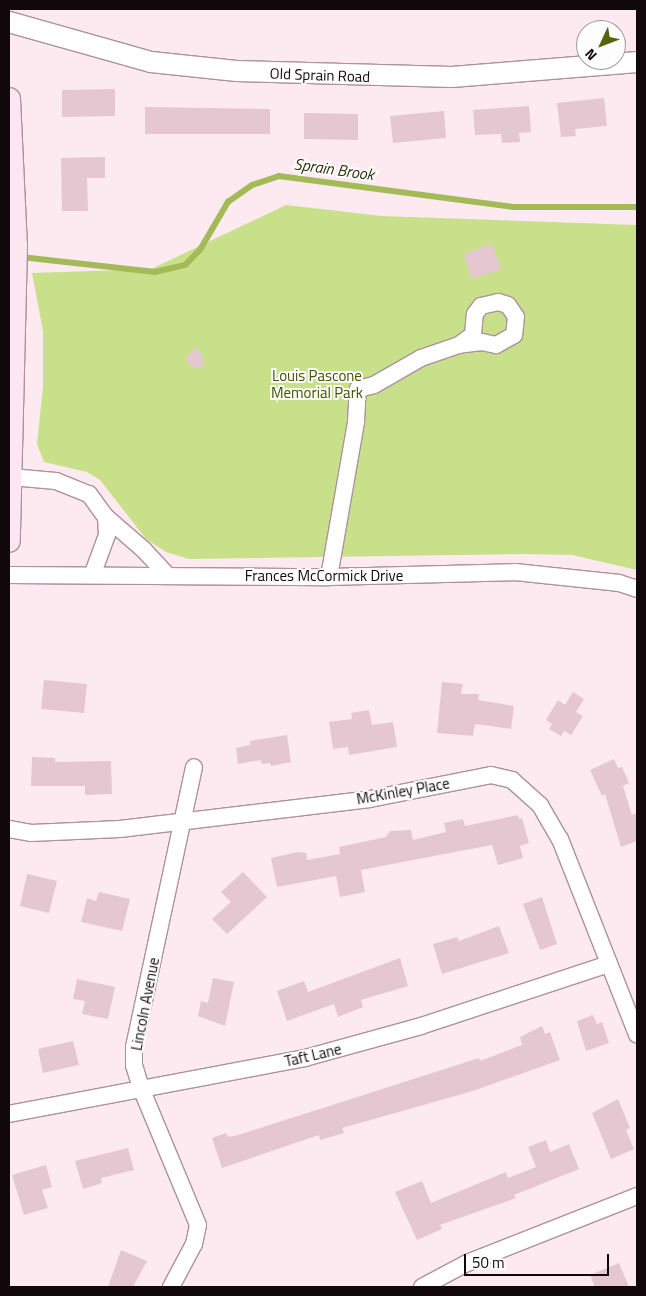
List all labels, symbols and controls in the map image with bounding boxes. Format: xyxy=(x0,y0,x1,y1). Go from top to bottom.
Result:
north arrow xyxy=(576,20,626,70)
text: N xyxy=(579,44,601,66)
street label: Old Sprain Road xyxy=(269,64,371,86)
water label: Sprain Brook xyxy=(293,154,375,184)
park label: Louis Pascone Memorial Park xyxy=(271,366,363,401)
street label: Frances McCormick Drive xyxy=(245,567,403,585)
street label: McKinley Place xyxy=(355,774,451,808)
street label: Lincoln Avenue xyxy=(127,956,163,1052)
street label: Taft Lane xyxy=(283,1040,343,1070)
scale bar xyxy=(466,1244,611,1276)
text: 50 m xyxy=(472,1251,505,1274)

